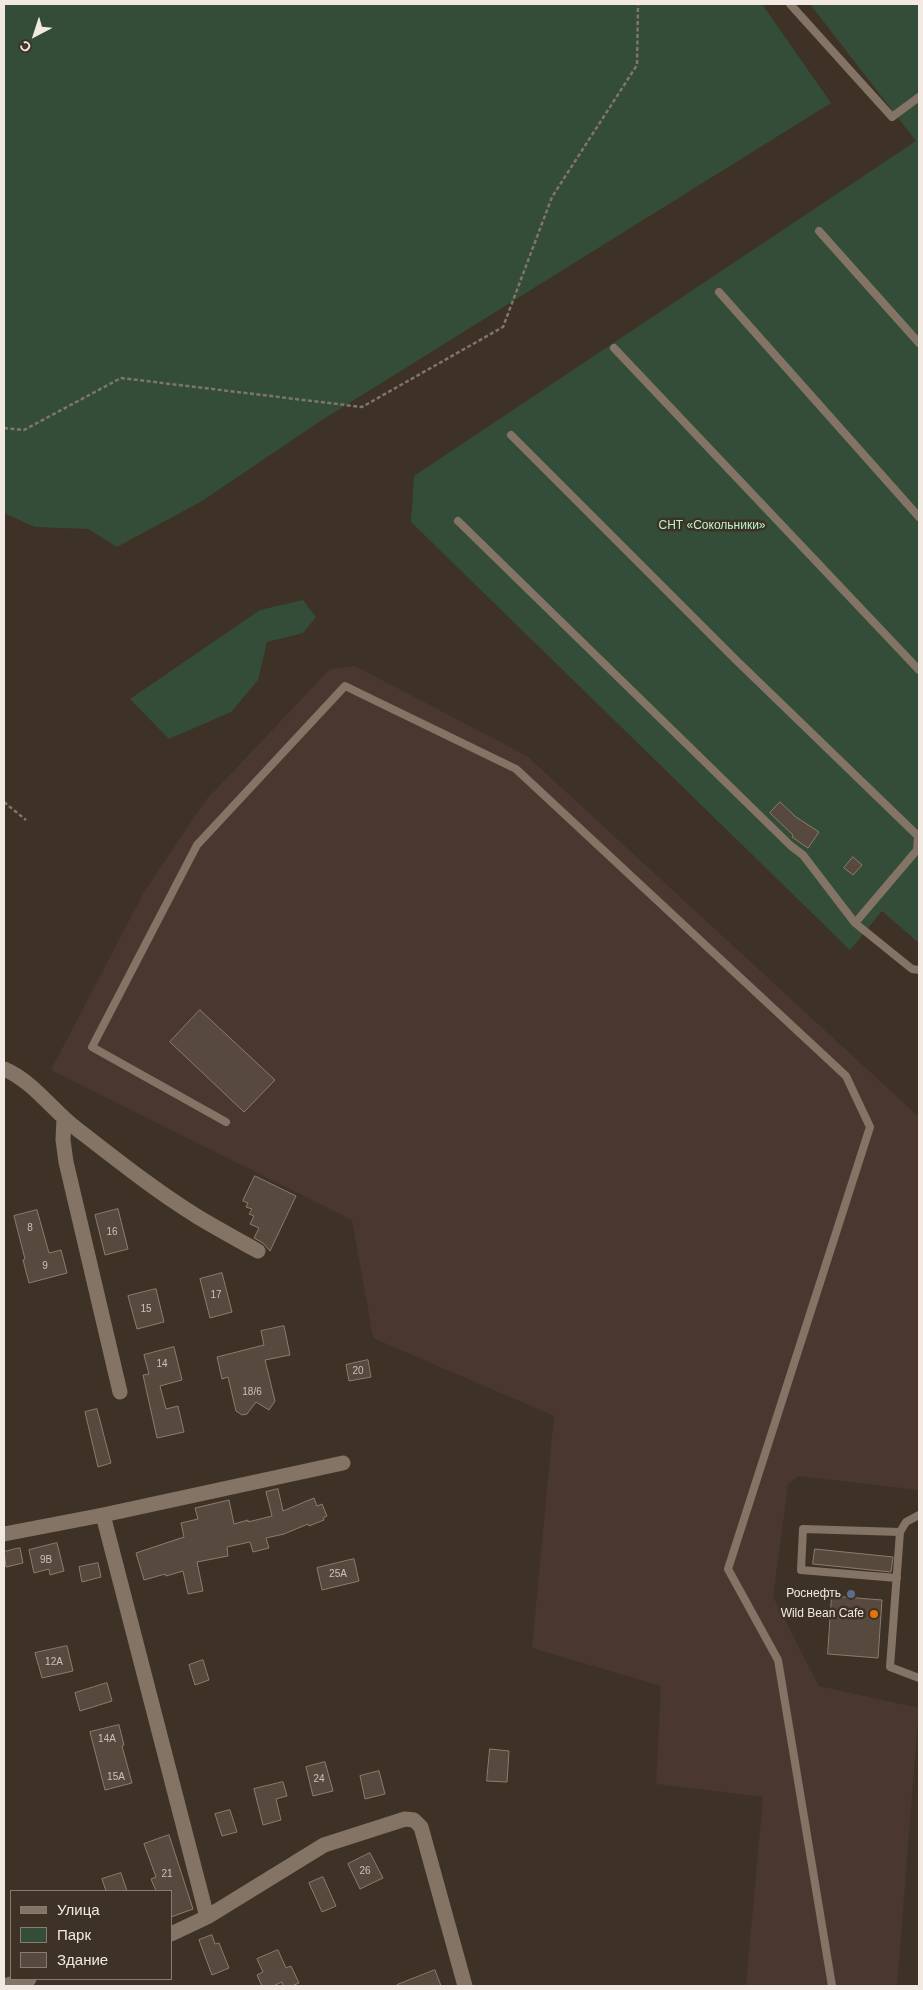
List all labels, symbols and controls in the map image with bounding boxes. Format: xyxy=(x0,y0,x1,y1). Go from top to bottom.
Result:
north arrow xyxy=(10,10,60,60)
text: С xyxy=(16,37,34,56)
park label: СНТ «Сокольники» xyxy=(658,519,766,533)
house number: 8 xyxy=(27,1222,33,1234)
house number: 16 xyxy=(106,1226,118,1238)
house number: 9 xyxy=(42,1260,48,1272)
house number: 17 xyxy=(210,1289,222,1301)
house number: 15 xyxy=(140,1303,152,1315)
house number: 14 xyxy=(156,1358,168,1370)
house number: 20 xyxy=(352,1365,364,1377)
house number: 18/6 xyxy=(242,1386,262,1398)
house number: 9В xyxy=(40,1554,52,1566)
house number: 25А xyxy=(329,1568,347,1580)
place label: Роснефть xyxy=(786,1587,841,1601)
marker: Роснефть xyxy=(845,1588,857,1600)
place label: Wild Bean Cafe xyxy=(781,1607,864,1621)
marker: Wild Bean Cafe xyxy=(868,1608,880,1620)
house number: 12А xyxy=(45,1656,63,1668)
house number: 14А xyxy=(98,1733,116,1745)
house number: 15А xyxy=(107,1771,125,1783)
house number: 24 xyxy=(313,1773,325,1785)
house number: 26 xyxy=(359,1865,371,1877)
house number: 21 xyxy=(161,1868,173,1880)
legend xyxy=(10,1890,172,1980)
text: Улица xyxy=(57,1901,100,1918)
text: Парк xyxy=(57,1926,91,1943)
text: Здание xyxy=(57,1951,108,1968)

